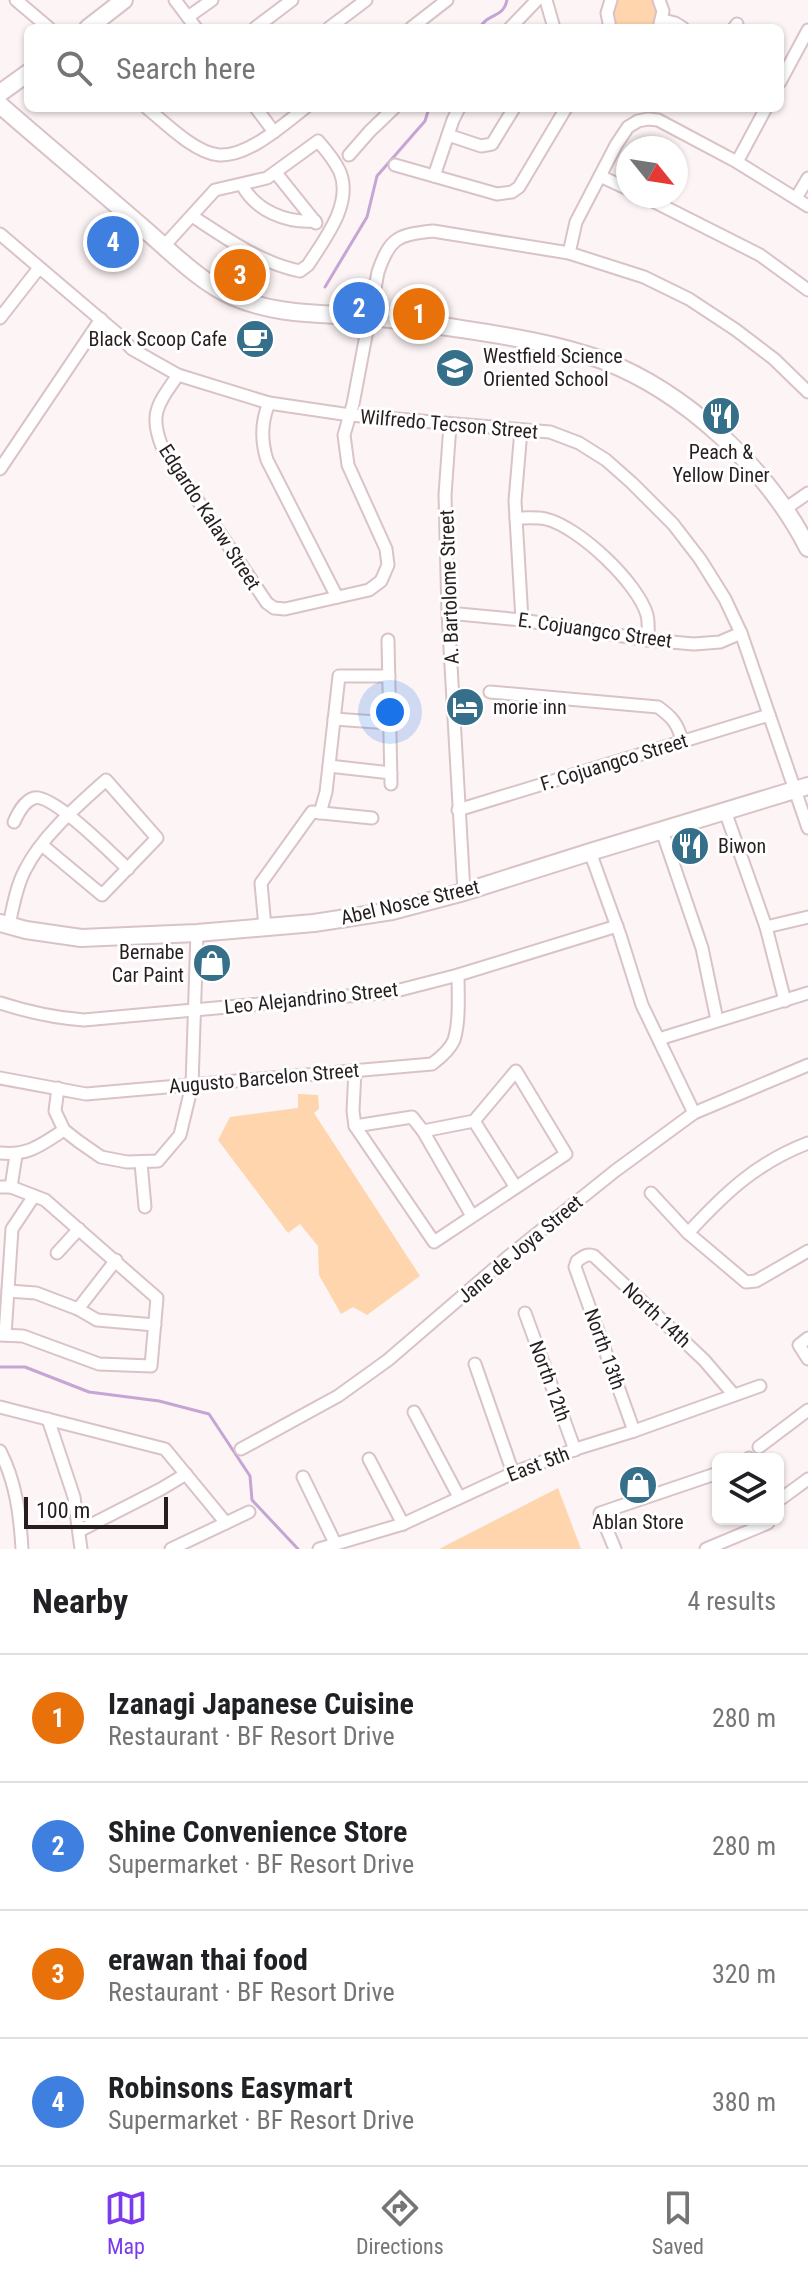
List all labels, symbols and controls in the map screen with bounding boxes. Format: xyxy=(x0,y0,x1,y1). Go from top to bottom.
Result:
search box xyxy=(24,24,784,112)
icon: search xyxy=(52,46,96,90)
text: Search here xyxy=(116,51,256,86)
north arrow xyxy=(616,136,688,208)
pin: 4 xyxy=(87,212,139,272)
pin: 3 xyxy=(214,245,266,305)
pin: 2 xyxy=(333,278,385,338)
pin: 1 xyxy=(393,284,445,344)
cafe icon: Black Scoop Cafe xyxy=(234,318,276,360)
place label: Black Scoop Cafe xyxy=(89,327,227,351)
place label: Westfield Science Oriented School xyxy=(483,344,623,391)
school or university icon: Westfield Science Oriented School xyxy=(434,347,476,389)
restaurant icon: Peach & Yellow Diner xyxy=(700,395,742,437)
street label: Wilfredo Tecson Street xyxy=(359,404,539,444)
street label: Edgardo Kalaw Street xyxy=(154,440,266,594)
place label: Peach & Yellow Diner xyxy=(672,440,770,487)
street label: A. Bartolome Street xyxy=(434,509,464,665)
street label: E. Cojuangco Street xyxy=(516,607,674,653)
hotel icon: morie inn xyxy=(444,686,486,728)
your location xyxy=(370,692,410,732)
place label: morie inn xyxy=(493,695,567,719)
street label: F. Cojuangco Street xyxy=(538,728,691,796)
restaurant icon: Biwon xyxy=(669,825,711,867)
place label: Biwon xyxy=(718,834,766,858)
street label: Abel Nosce Street xyxy=(338,874,482,930)
place label: Bernabe Car Paint xyxy=(112,940,184,987)
shop icon: Bernabe Car Paint xyxy=(191,942,233,984)
street label: Leo Alejandrino Street xyxy=(223,977,399,1019)
street label: Augusto Barcelon Street xyxy=(168,1058,360,1098)
street label: Jane de Joya Street xyxy=(453,1190,587,1308)
street label: North 14th xyxy=(618,1277,696,1353)
street label: North 13th xyxy=(579,1305,631,1393)
street label: North 12th xyxy=(524,1337,576,1425)
street label: East 5th xyxy=(504,1441,572,1487)
map controls xyxy=(712,1453,784,1525)
button: layers xyxy=(712,1453,784,1525)
shop icon: Ablan Store xyxy=(617,1464,659,1506)
scale bar xyxy=(24,1493,168,1529)
text: 100 m xyxy=(36,1498,90,1523)
place label: Ablan Store xyxy=(592,1510,684,1534)
text: Nearby xyxy=(32,1581,128,1621)
text: 4 results xyxy=(687,1586,776,1616)
text: Izanagi Japanese Cuisine xyxy=(108,1686,414,1721)
text: 1 xyxy=(51,1703,65,1733)
text: 280 m xyxy=(712,1703,776,1733)
text: Restaurant · BF Resort Drive xyxy=(108,1721,395,1751)
text: Shine Convenience Store xyxy=(108,1814,407,1849)
text: 2 xyxy=(51,1831,65,1861)
text: 280 m xyxy=(712,1831,776,1861)
text: Supermarket · BF Resort Drive xyxy=(108,1849,414,1879)
text: erawan thai food xyxy=(108,1942,308,1977)
text: 3 xyxy=(51,1959,65,1989)
text: 320 m xyxy=(712,1959,776,1989)
text: Restaurant · BF Resort Drive xyxy=(108,1977,395,2007)
text: Robinsons Easymart xyxy=(108,2070,353,2105)
text: 4 xyxy=(51,2087,65,2117)
text: 380 m xyxy=(712,2087,776,2117)
text: Supermarket · BF Resort Drive xyxy=(108,2105,414,2135)
tab: Map xyxy=(104,2186,148,2259)
tab: Directions xyxy=(356,2186,444,2259)
tab: Saved xyxy=(652,2186,704,2259)

